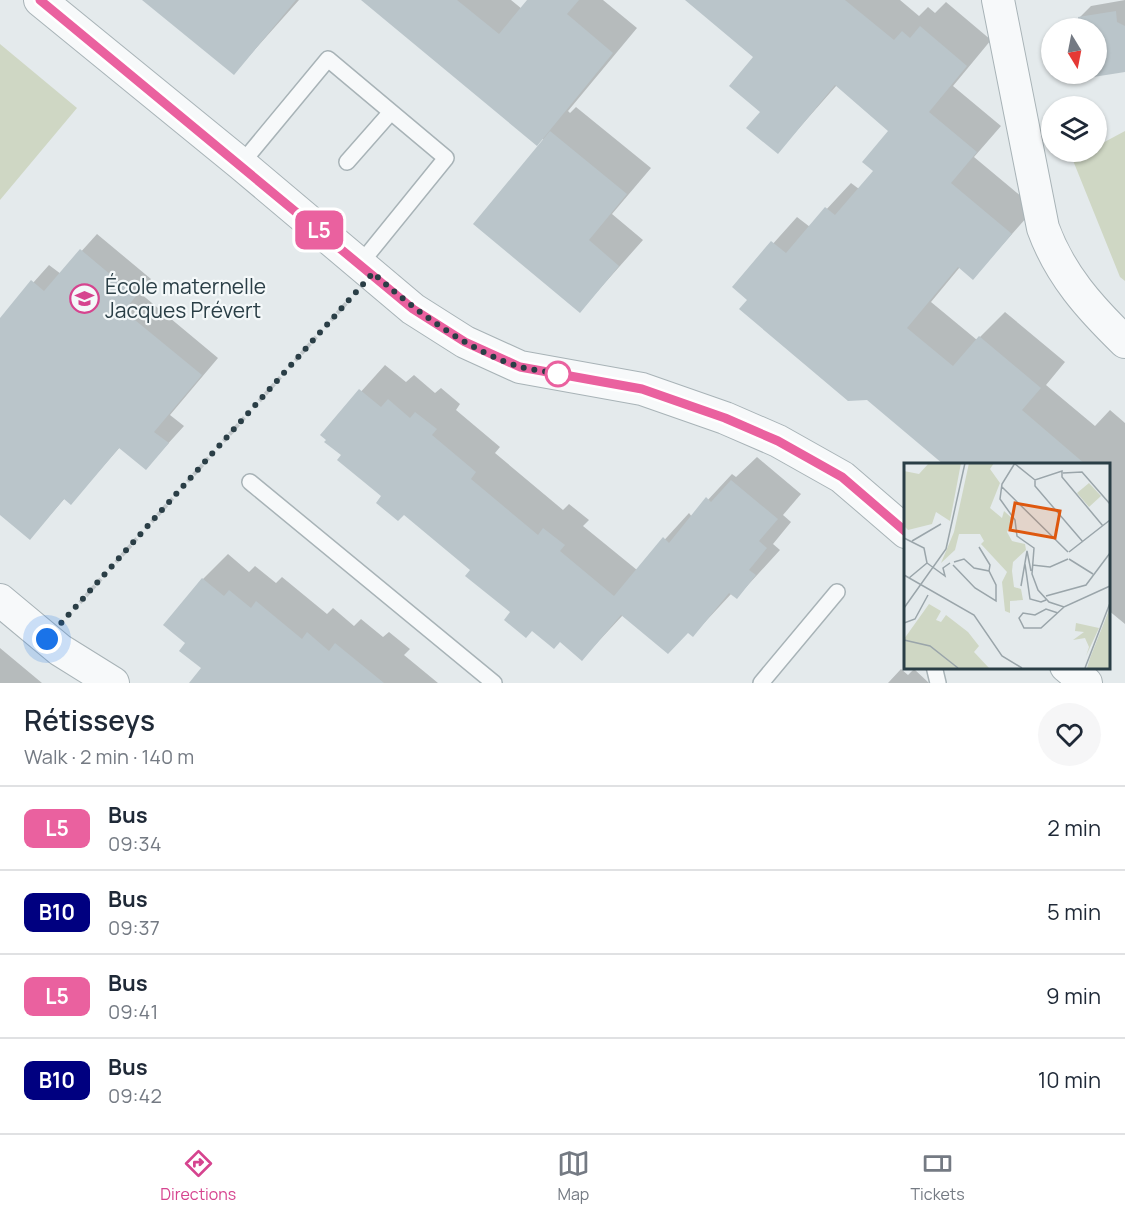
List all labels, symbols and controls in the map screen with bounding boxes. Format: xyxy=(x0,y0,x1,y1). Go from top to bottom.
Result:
north arrow xyxy=(1041,18,1107,84)
map controls xyxy=(1041,18,1107,162)
button: layers xyxy=(1041,96,1107,162)
line badge: L5 xyxy=(292,210,346,250)
text: L5 xyxy=(307,216,331,244)
place label: École maternelle Jacques Prévert xyxy=(105,272,266,324)
school or university icon: École maternelle Jacques Prévert xyxy=(68,283,100,315)
unlabelled marker xyxy=(545,361,571,387)
inset map xyxy=(904,463,1110,668)
your location xyxy=(32,624,62,654)
text: Rétisseys xyxy=(24,701,155,739)
button: heart xyxy=(1038,703,1101,766)
text: Walk · 2 min · 140 m xyxy=(24,743,194,770)
text: Bus xyxy=(108,800,148,830)
text: 2 min xyxy=(1047,813,1101,843)
text: L5 xyxy=(45,814,69,842)
text: 09:34 xyxy=(108,830,161,857)
text: Bus xyxy=(108,884,148,914)
text: 5 min xyxy=(1047,897,1101,927)
text: B10 xyxy=(39,898,75,926)
text: 09:37 xyxy=(108,914,160,941)
text: Bus xyxy=(108,968,148,998)
text: 9 min xyxy=(1046,981,1101,1011)
text: L5 xyxy=(45,982,69,1010)
text: 09:41 xyxy=(108,998,158,1025)
text: Bus xyxy=(108,1052,148,1082)
text: 10 min xyxy=(1038,1065,1101,1095)
text: B10 xyxy=(39,1066,75,1094)
text: 09:42 xyxy=(108,1082,162,1109)
tab: Directions xyxy=(160,1147,236,1205)
tab: Map xyxy=(557,1147,590,1205)
tab: Tickets xyxy=(911,1147,965,1205)

